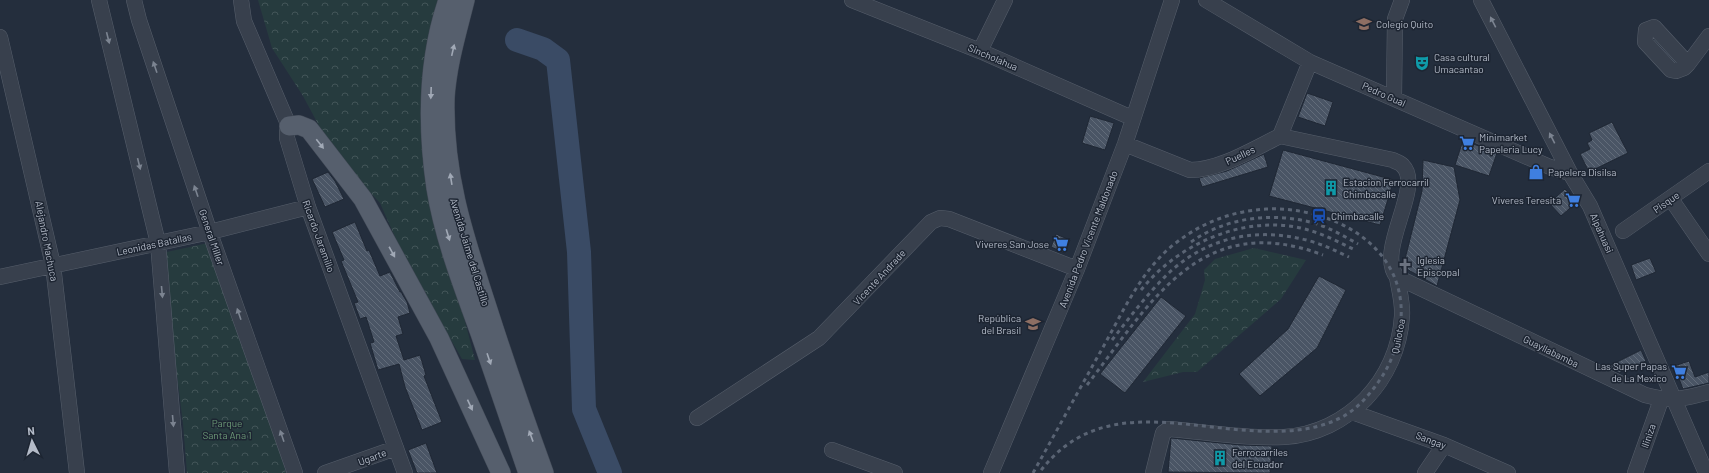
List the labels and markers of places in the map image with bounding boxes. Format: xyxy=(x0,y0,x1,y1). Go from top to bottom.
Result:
school or university icon: Colegio Quito xyxy=(1355,15,1373,33)
place label: Colegio Quito xyxy=(1376,18,1433,30)
place label: Casa cultural Umacantao xyxy=(1434,51,1490,75)
theatre icon: Casa cultural Umacantao xyxy=(1413,54,1431,72)
place label: Minimarket Papeleria Lucy xyxy=(1479,131,1543,155)
supermarket icon: Minimarket Papeleria Lucy xyxy=(1458,134,1476,152)
shop icon: Papelera Disilsa xyxy=(1527,163,1545,181)
place label: Papelera Disilsa xyxy=(1548,166,1616,178)
place label: Estacion Ferrocarril Chimbacalle xyxy=(1343,176,1429,200)
building icon: Estacion Ferrocarril Chimbacalle xyxy=(1322,179,1340,197)
supermarket icon: Viveres Teresita xyxy=(1564,191,1582,209)
place label: Viveres Teresita xyxy=(1492,194,1561,206)
station icon: Chimbacalle xyxy=(1310,207,1328,225)
place label: Chimbacalle xyxy=(1331,210,1384,222)
supermarket icon: Viveres San Jose xyxy=(1052,235,1070,253)
place label: Viveres San Jose xyxy=(975,238,1049,250)
place label: Iglesia Episcopal xyxy=(1417,254,1459,278)
church icon: Iglesia Episcopal xyxy=(1396,257,1414,275)
place label: República del Brasil xyxy=(978,312,1021,336)
school or university icon: República del Brasil xyxy=(1024,315,1042,333)
place label: Las Super Papas de La Mexico xyxy=(1595,360,1667,384)
supermarket icon: Las Super Papas de La Mexico xyxy=(1670,363,1688,381)
place label: Ferrocarriles del Ecuador xyxy=(1232,446,1288,470)
building icon: Ferrocarriles del Ecuador xyxy=(1211,449,1229,467)

